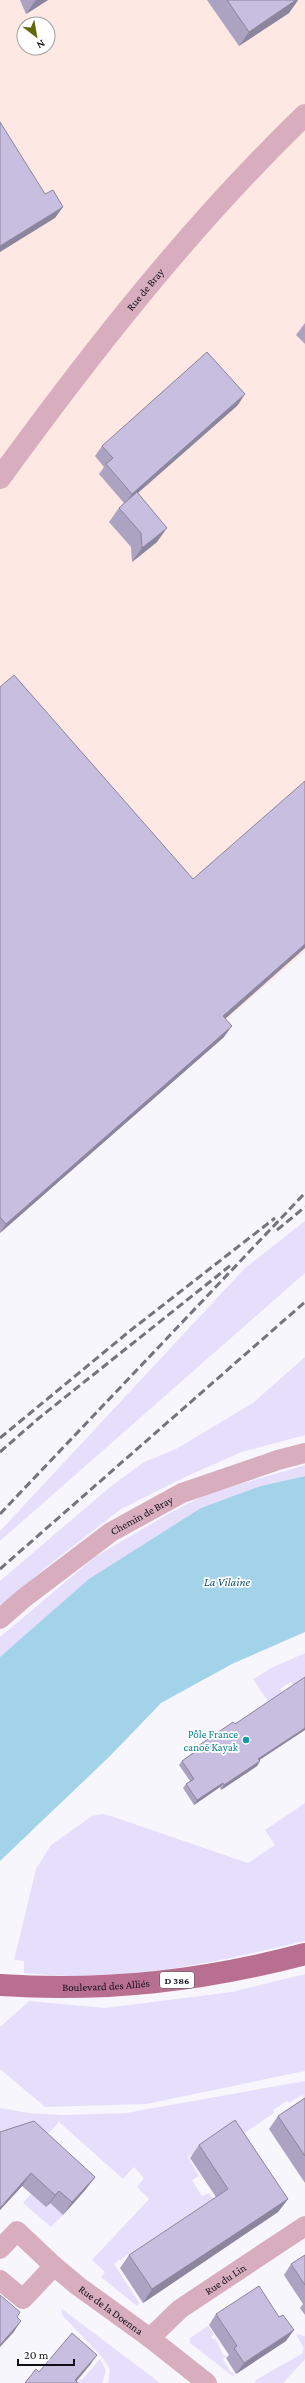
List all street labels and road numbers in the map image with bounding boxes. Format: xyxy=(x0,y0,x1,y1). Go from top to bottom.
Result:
street label: Rue de Bray xyxy=(124,265,167,313)
street label: Chemin de Bray xyxy=(108,1493,176,1537)
road number: D 386 xyxy=(160,1972,194,1988)
street label: Boulevard des Alliés xyxy=(62,1977,150,1993)
street label: Rue du Lin xyxy=(202,2261,248,2297)
street label: Rue de la Doenna xyxy=(77,2283,145,2337)

